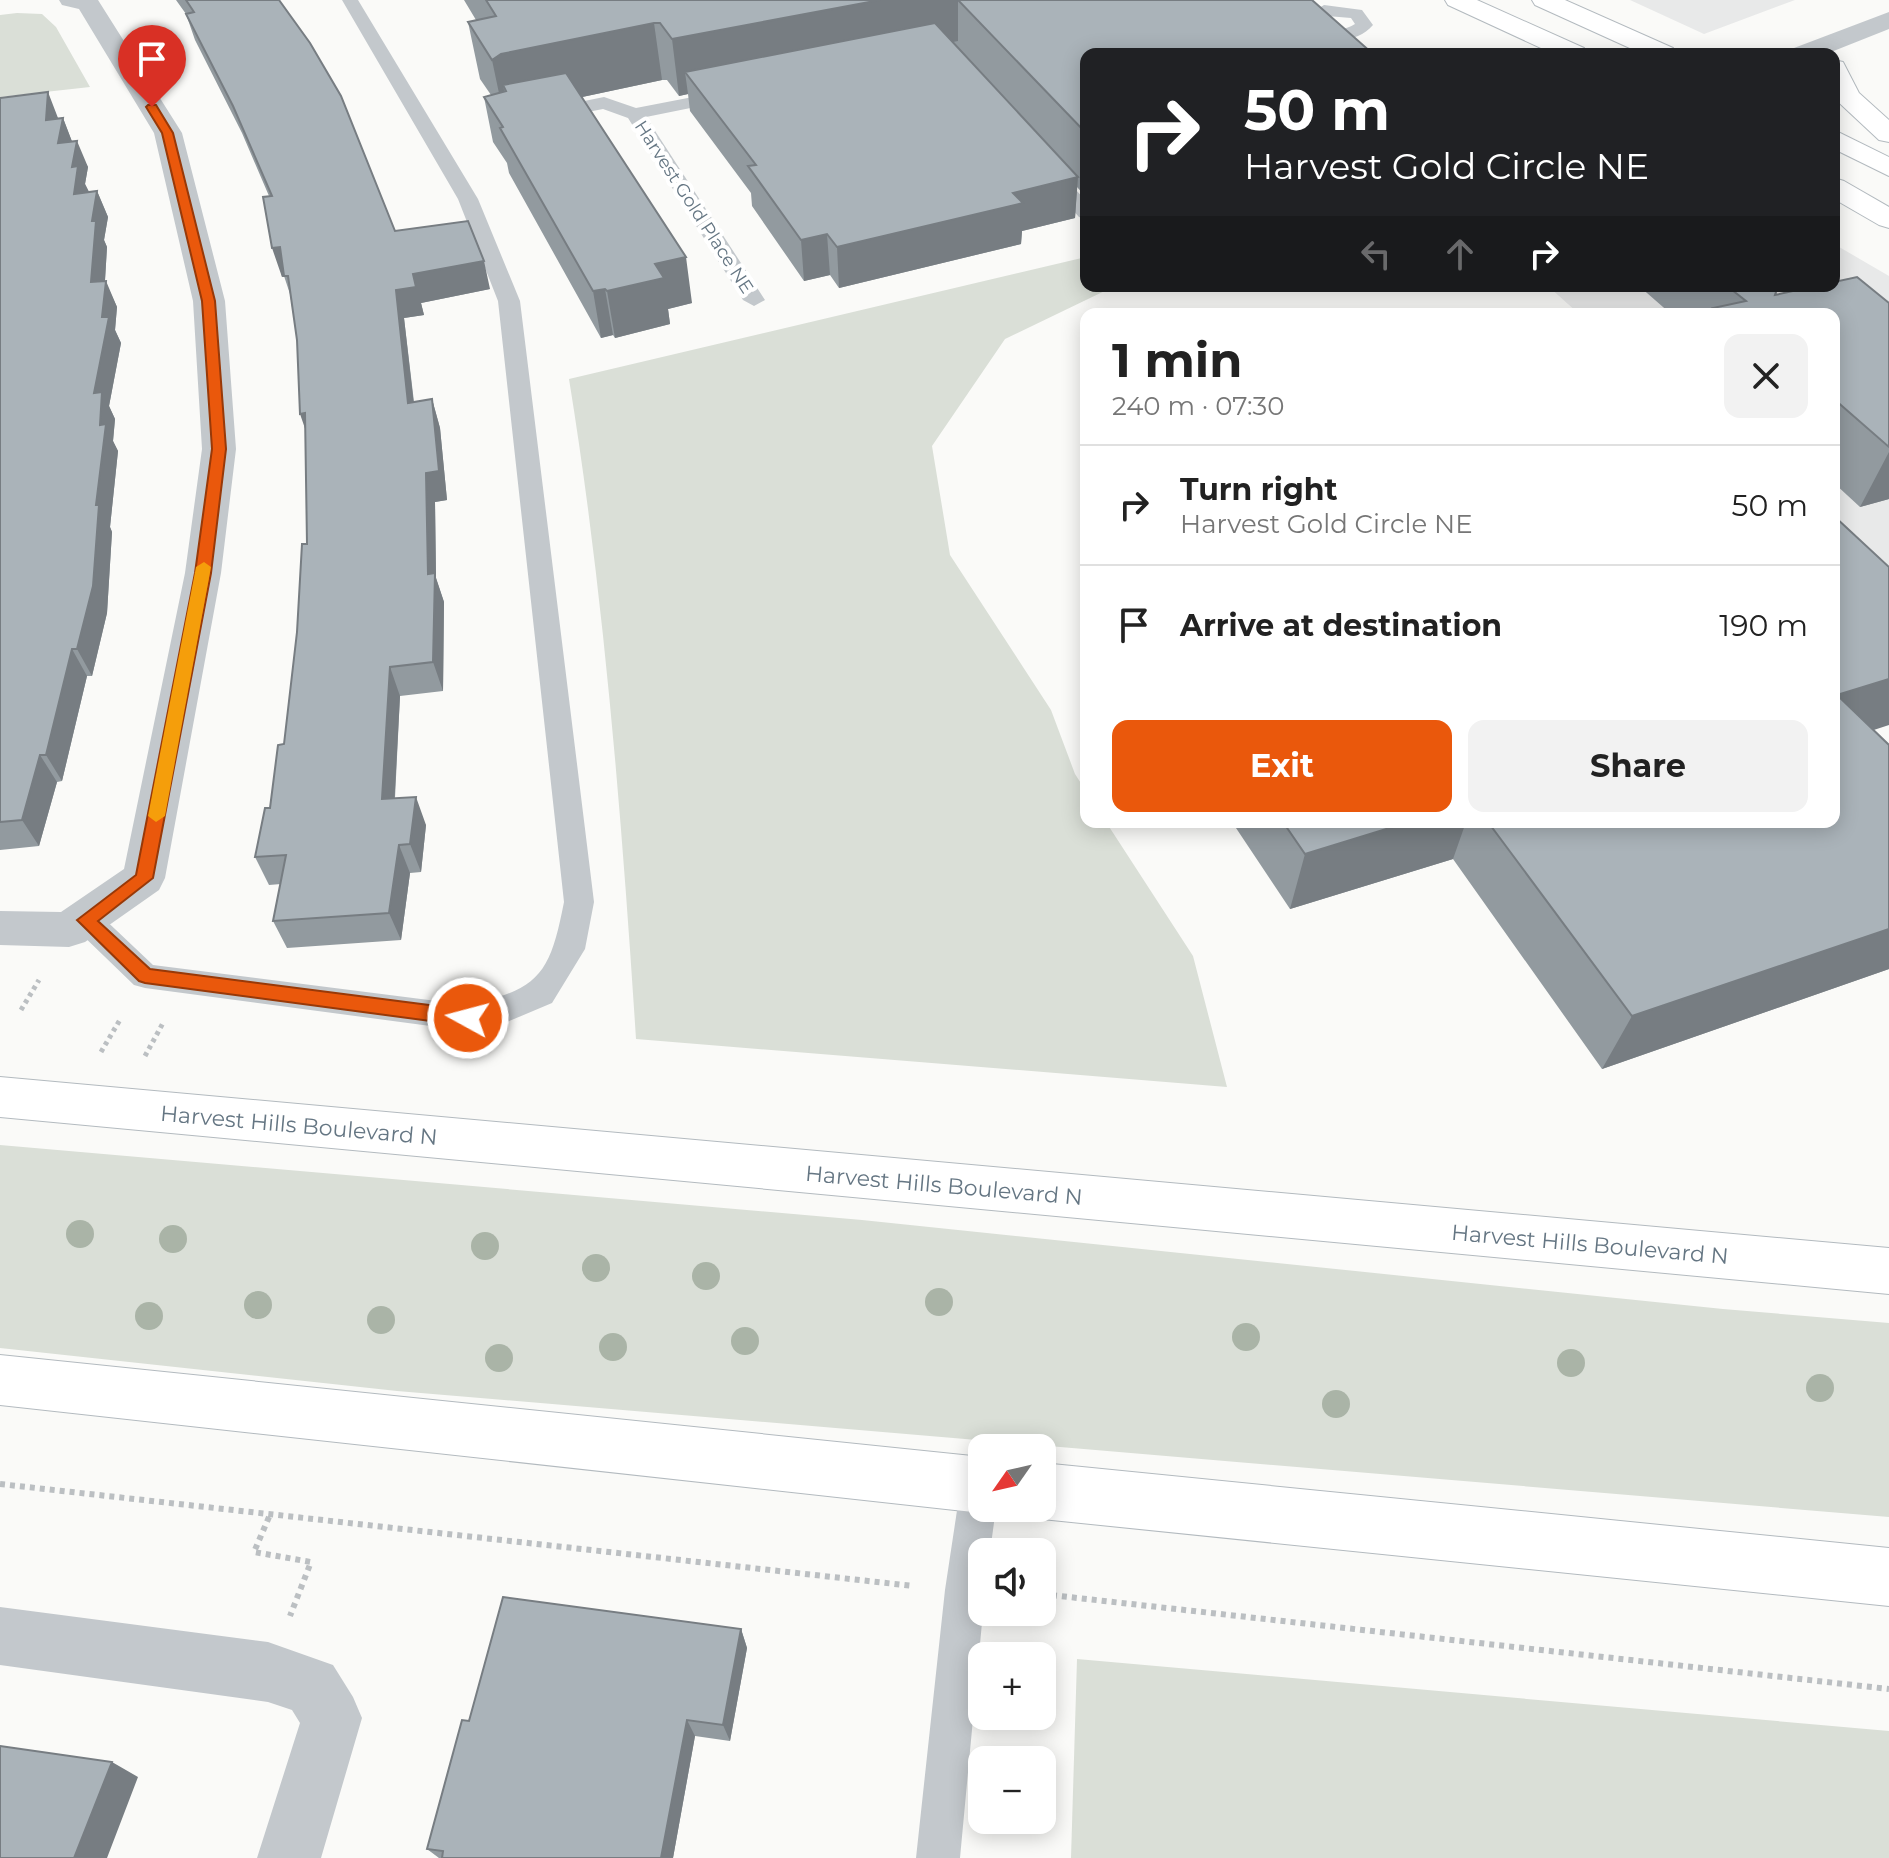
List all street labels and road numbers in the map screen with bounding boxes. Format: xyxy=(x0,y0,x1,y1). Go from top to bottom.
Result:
street label: Harvest Gold Place NE xyxy=(630,117,758,297)
street label: Harvest Hills Boulevard N xyxy=(159,1100,439,1151)
street label: Harvest Hills Boulevard N xyxy=(804,1160,1084,1211)
street label: Harvest Hills Boulevard N xyxy=(1450,1219,1730,1270)

